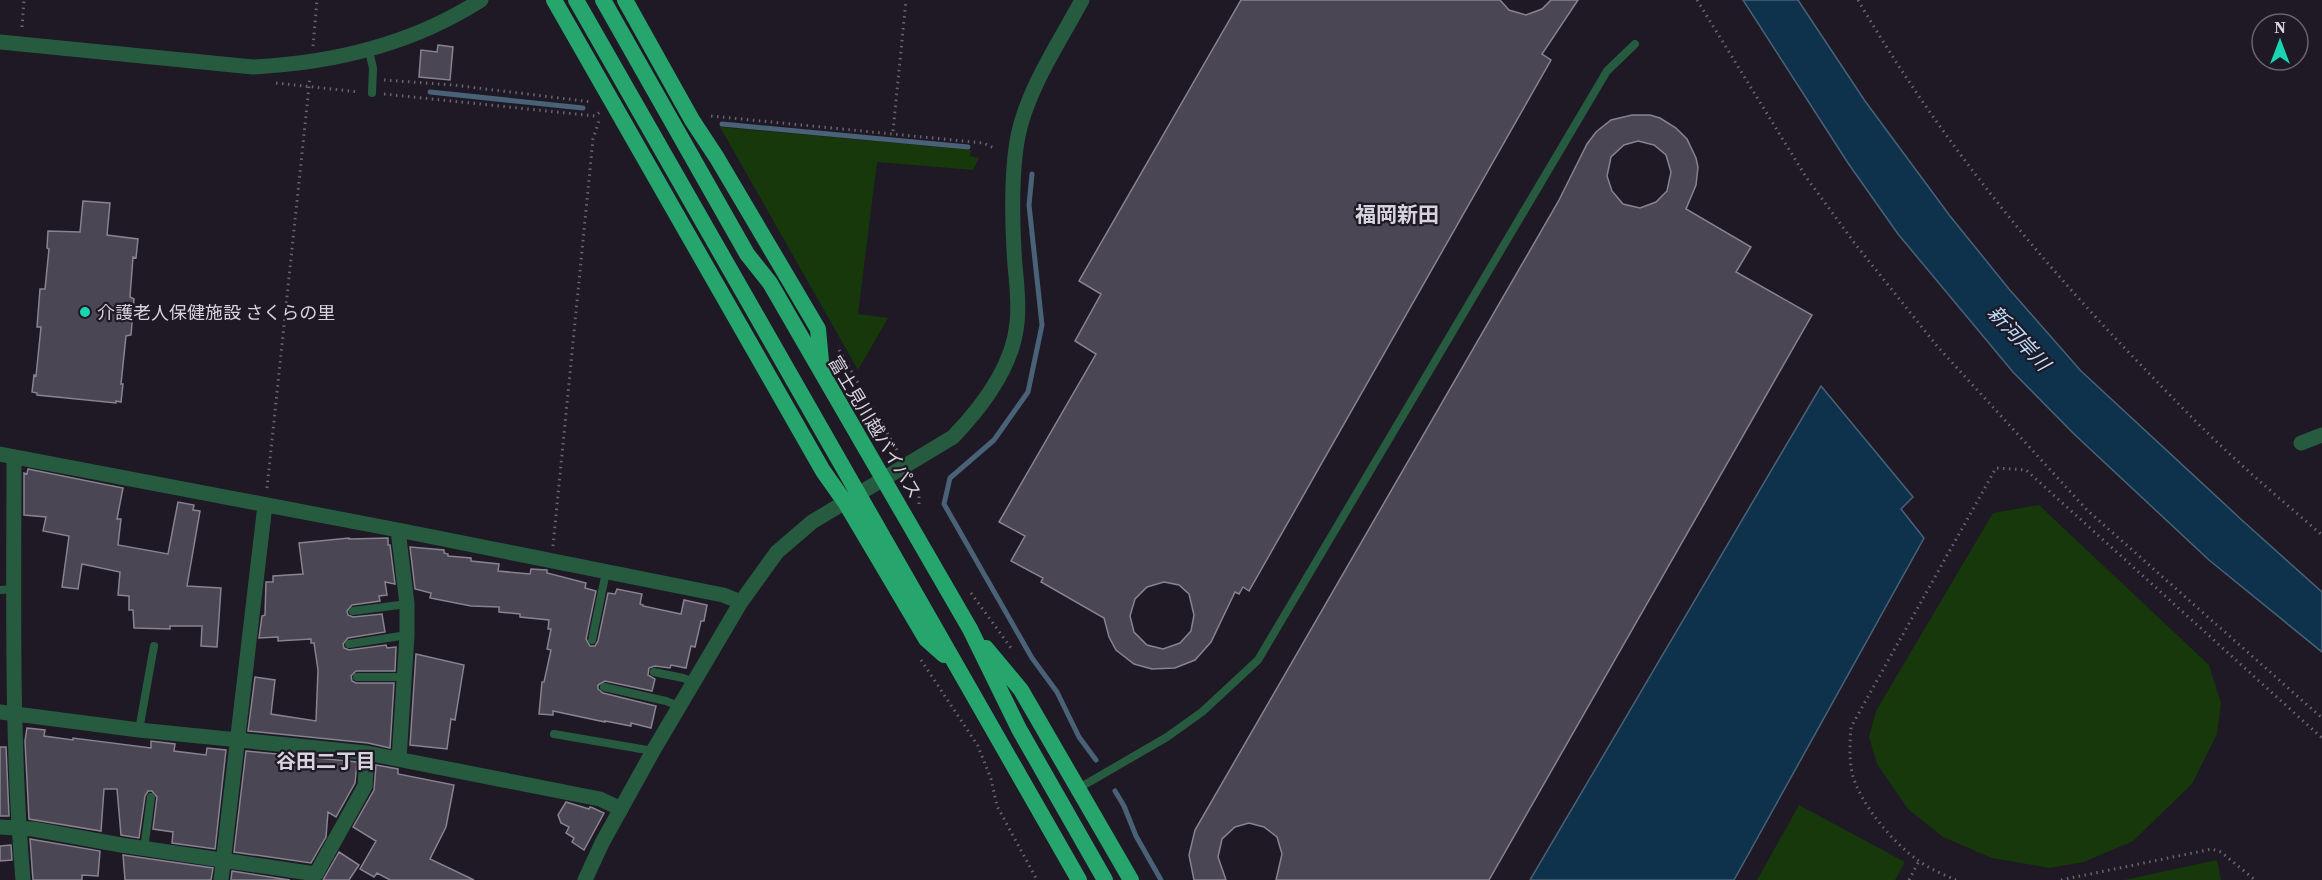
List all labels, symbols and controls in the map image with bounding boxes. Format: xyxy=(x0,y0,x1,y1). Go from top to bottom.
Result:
north arrow xyxy=(2250,12,2310,72)
text: N xyxy=(2274,16,2286,38)
district label: 福岡新田 xyxy=(1355,200,1439,229)
water label: 新河岸川 xyxy=(1981,299,2058,378)
place label: 介護老人保健施設 さくらの里 xyxy=(97,300,335,325)
marker: 介護老人保健施設 さくらの里 xyxy=(78,305,92,319)
street label: 富士見川越バイパス xyxy=(823,351,927,503)
district label: 谷田二丁目 xyxy=(276,747,376,775)

